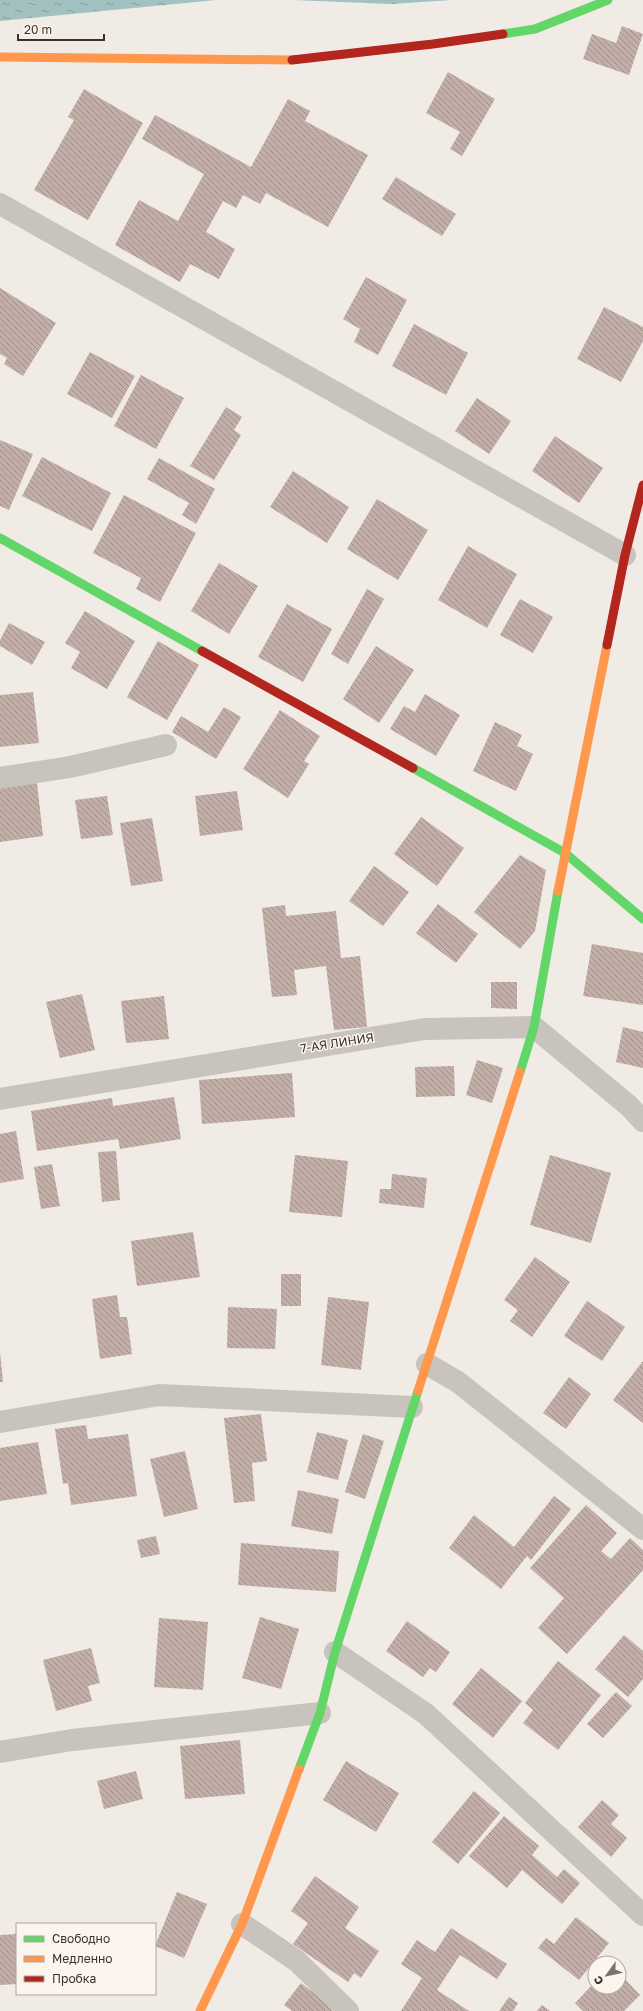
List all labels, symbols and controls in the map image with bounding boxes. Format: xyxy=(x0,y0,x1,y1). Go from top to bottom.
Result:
scale bar xyxy=(18,16,104,42)
text: 20 m xyxy=(24,22,52,37)
street label: 7-АЯ ЛИНИЯ xyxy=(299,1029,375,1056)
legend xyxy=(16,1923,156,1995)
text: Свободно xyxy=(52,1931,110,1946)
text: Медленно xyxy=(52,1951,112,1966)
north arrow xyxy=(587,1955,627,1995)
text: Пробка xyxy=(52,1971,96,1986)
text: С xyxy=(591,1974,606,1988)

